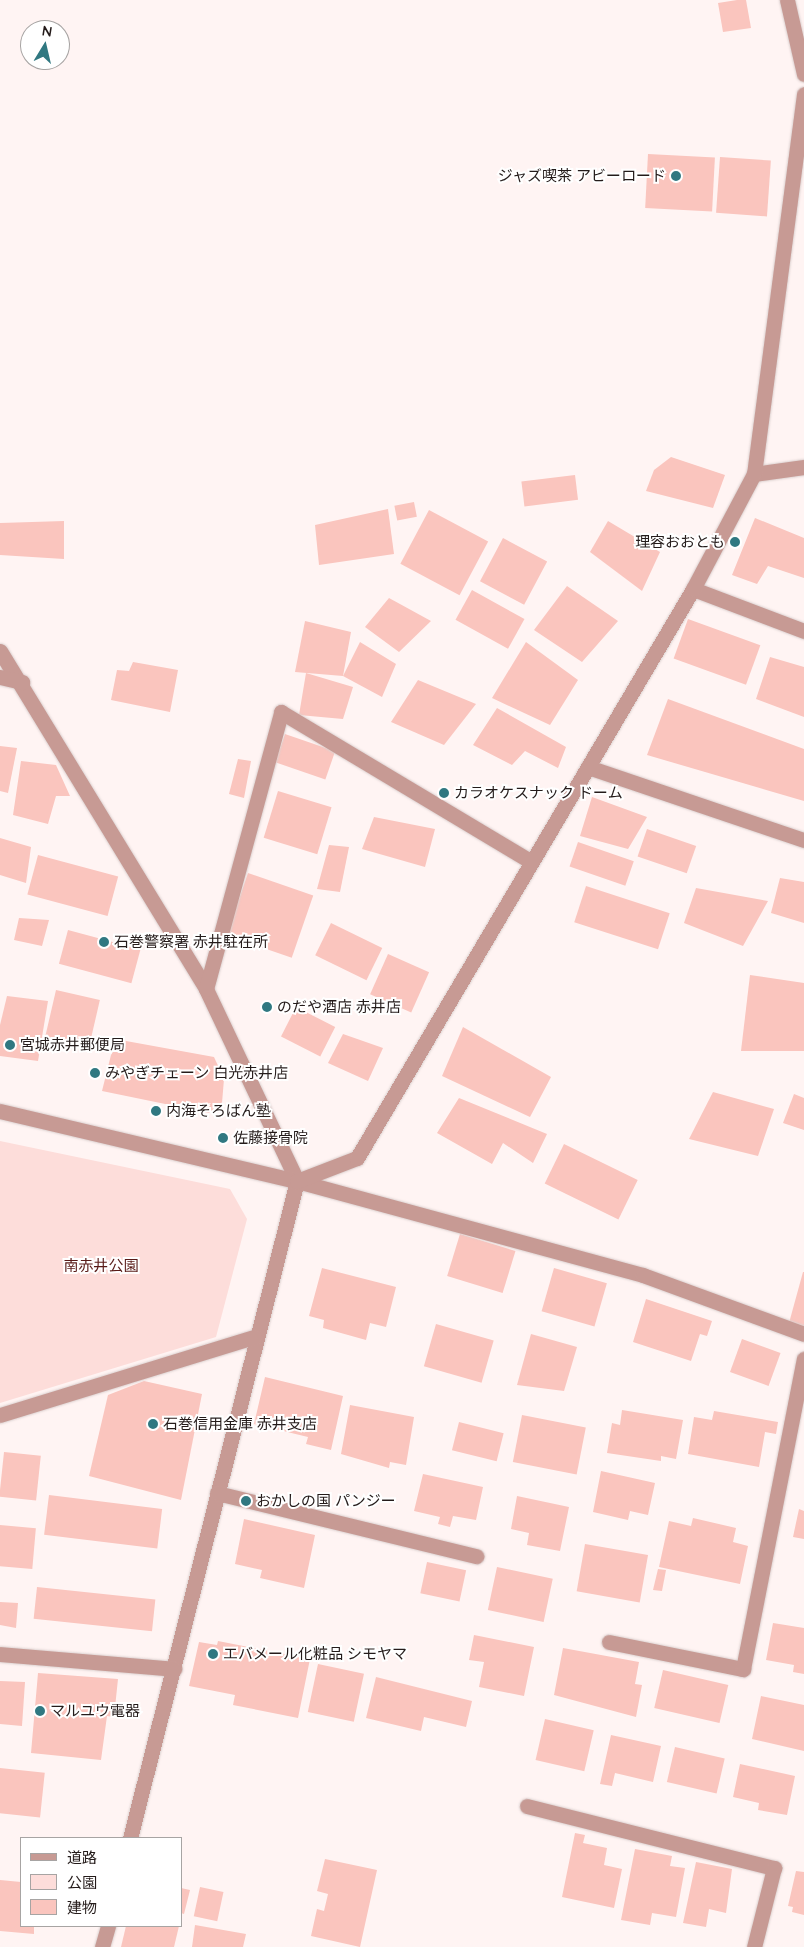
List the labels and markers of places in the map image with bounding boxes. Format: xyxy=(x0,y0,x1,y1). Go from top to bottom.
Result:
place label: ジャズ喫茶 アビーロード xyxy=(497,167,666,185)
marker: ジャズ喫茶 アビーロード xyxy=(670,170,682,182)
place label: 理容おおとも xyxy=(635,533,725,551)
marker: 理容おおとも xyxy=(729,536,741,548)
place label: カラオケスナック ドーム xyxy=(454,784,623,802)
marker: カラオケスナック ドーム xyxy=(438,787,450,799)
place label: 石巻警察署 赤井駐在所 xyxy=(114,933,268,951)
marker: 石巻警察署 赤井駐在所 xyxy=(98,936,110,948)
place label: のだや酒店 赤井店 xyxy=(277,998,401,1016)
marker: のだや酒店 赤井店 xyxy=(261,1001,273,1013)
place label: 宮城赤井郵便局 xyxy=(20,1036,125,1054)
marker: 宮城赤井郵便局 xyxy=(4,1039,16,1051)
place label: みやぎチェーン 白光赤井店 xyxy=(105,1064,289,1082)
marker: みやぎチェーン 白光赤井店 xyxy=(89,1067,101,1079)
place label: 内海そろばん塾 xyxy=(166,1102,271,1120)
marker: 内海そろばん塾 xyxy=(150,1105,162,1117)
place label: 佐藤接骨院 xyxy=(233,1129,308,1147)
marker: 佐藤接骨院 xyxy=(217,1132,229,1144)
place label: 石巻信用金庫 赤井支店 xyxy=(163,1415,317,1433)
marker: 石巻信用金庫 赤井支店 xyxy=(147,1418,159,1430)
place label: おかしの国 パンジー xyxy=(256,1492,395,1510)
marker: おかしの国 パンジー xyxy=(240,1495,252,1507)
place label: エバメール化粧品 シモヤマ xyxy=(223,1645,407,1663)
marker: エバメール化粧品 シモヤマ xyxy=(207,1648,219,1660)
place label: マルユウ電器 xyxy=(50,1702,140,1720)
marker: マルユウ電器 xyxy=(34,1705,46,1717)

